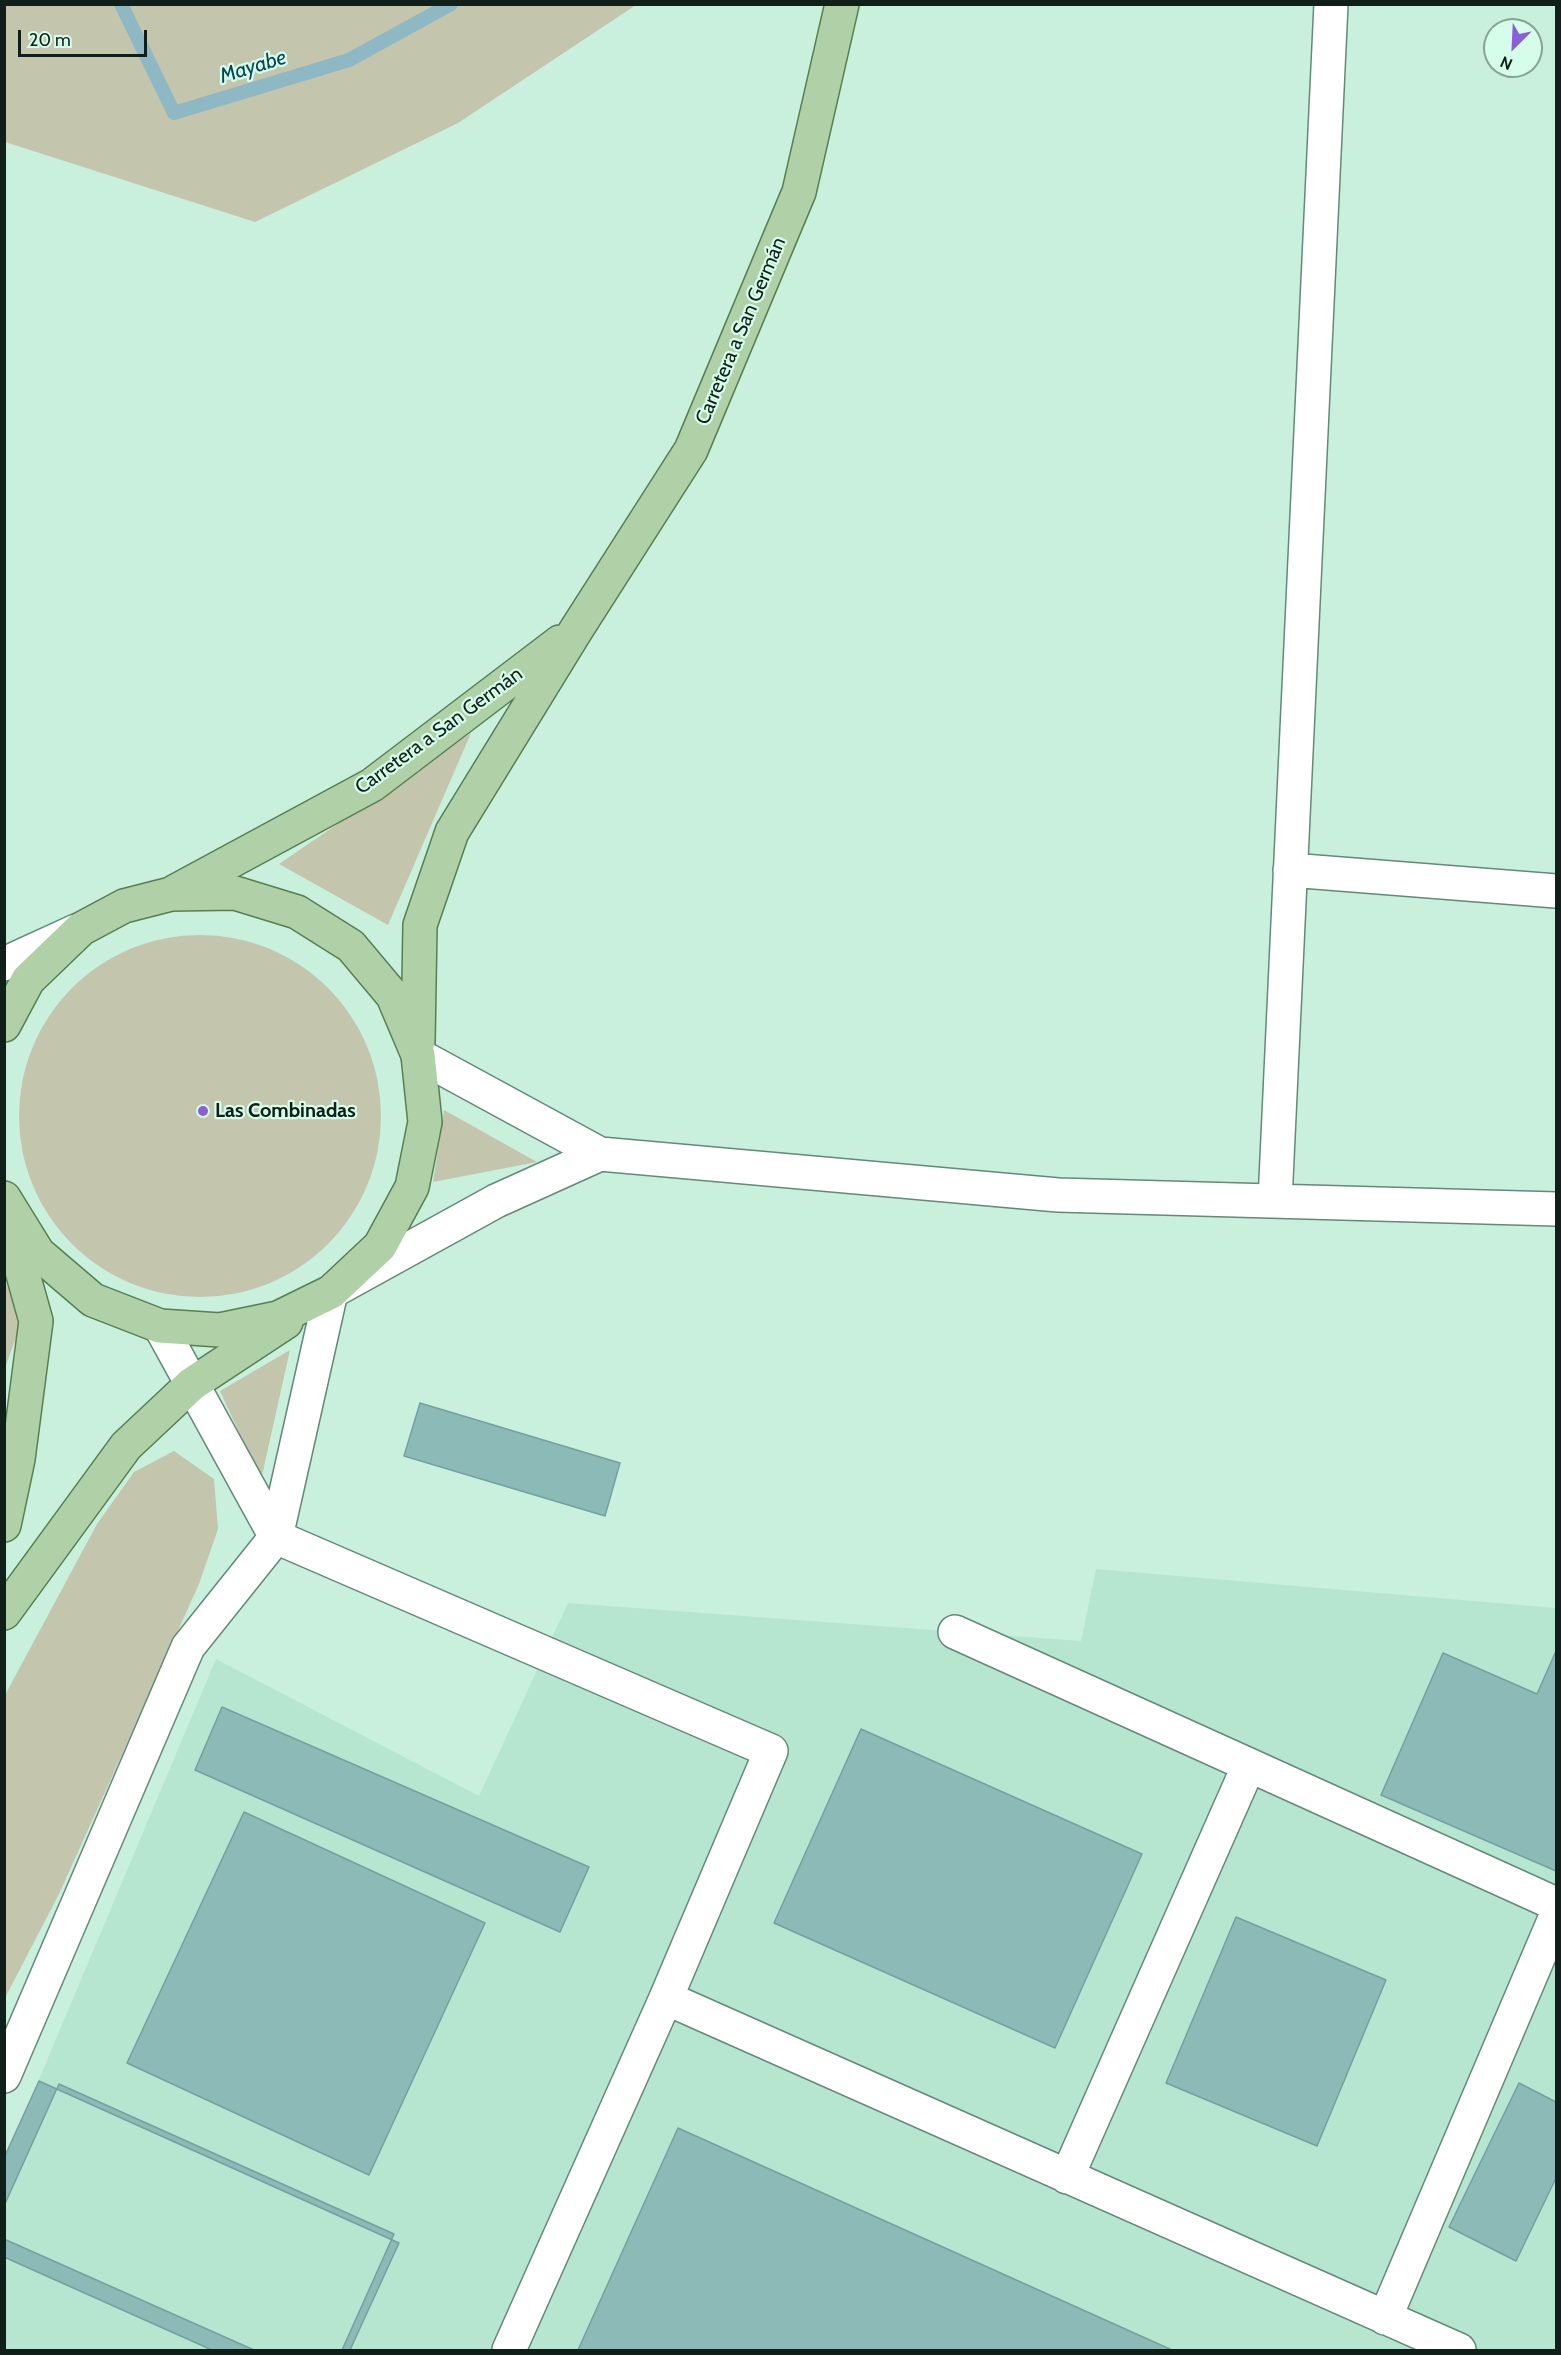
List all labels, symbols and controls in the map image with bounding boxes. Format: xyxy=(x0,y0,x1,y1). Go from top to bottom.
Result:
scale bar xyxy=(21,18,150,56)
north arrow xyxy=(1483,18,1543,78)
text: 20 m xyxy=(29,29,71,51)
water label: Mayabe xyxy=(217,45,289,89)
text: N xyxy=(1497,52,1515,74)
street label: Carretera a San Germán xyxy=(691,234,791,428)
street label: Carretera a San Germán xyxy=(351,662,527,800)
place label: Las Combinadas xyxy=(215,1099,356,1123)
marker: Las Combinadas xyxy=(196,1104,210,1118)

